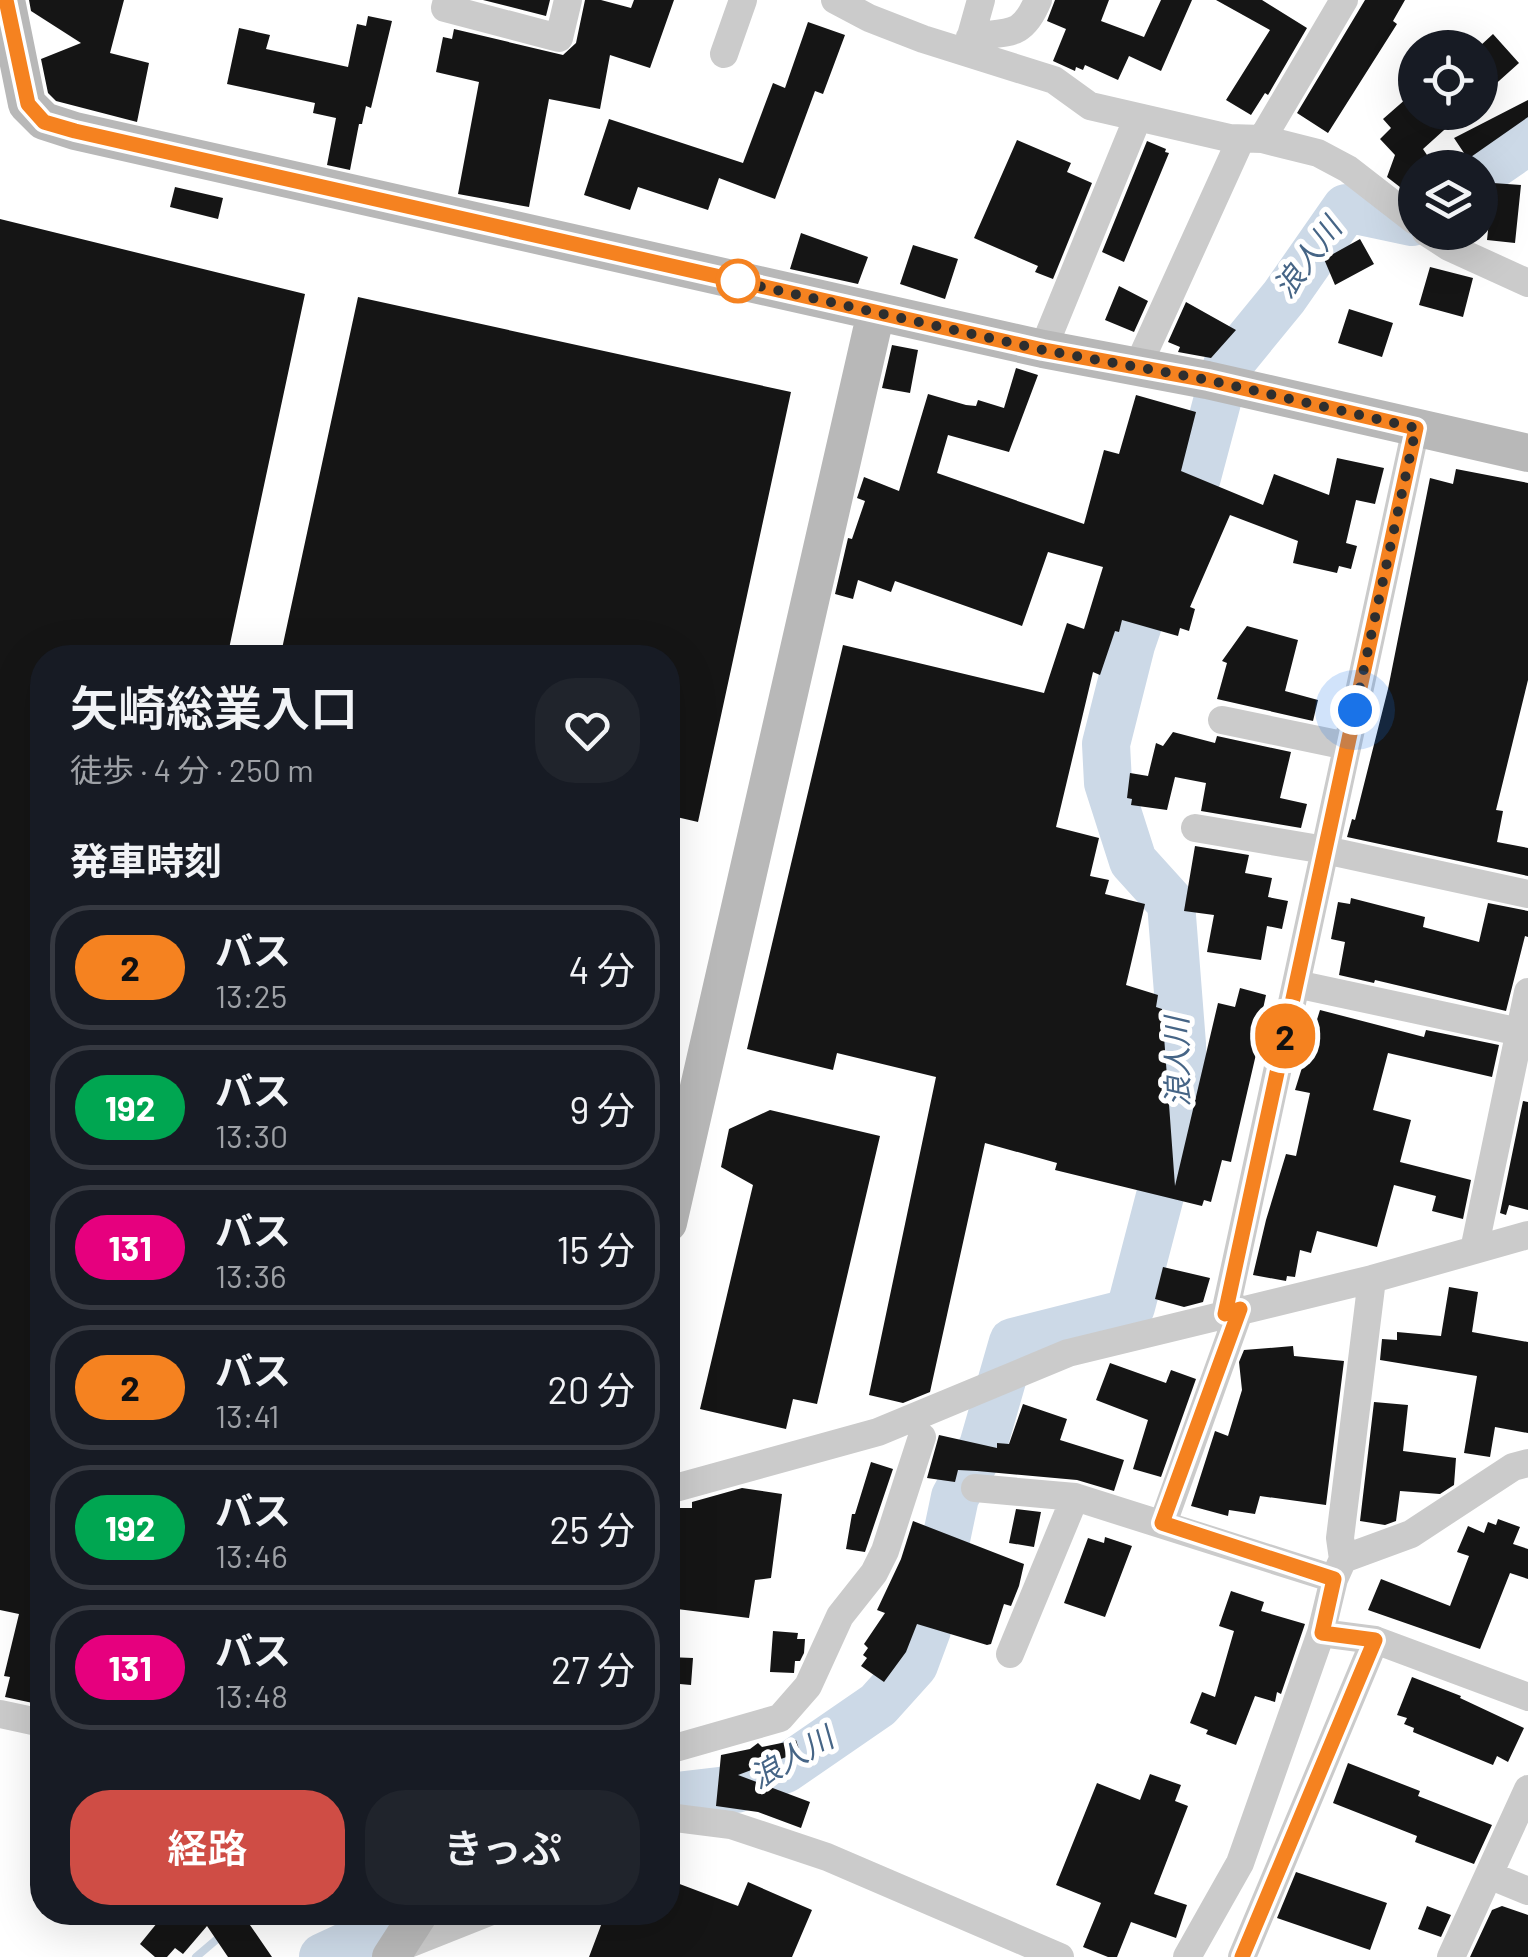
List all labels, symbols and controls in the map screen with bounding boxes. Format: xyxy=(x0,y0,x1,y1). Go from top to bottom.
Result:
map controls xyxy=(1398,30,1498,250)
button: locate xyxy=(1398,30,1498,130)
button: layers xyxy=(1398,150,1498,250)
water label: 浪人川 xyxy=(1265,208,1350,304)
unlabelled marker xyxy=(717,260,759,302)
text: 矢崎総業入口 xyxy=(70,678,358,736)
button: heart xyxy=(535,678,640,783)
your location xyxy=(1330,685,1380,735)
text: 徒歩 · 4 分 · 250 m xyxy=(70,750,314,788)
text: 発車時刻 xyxy=(70,837,222,883)
text: バス xyxy=(215,927,291,973)
text: 2 xyxy=(120,946,140,988)
text: 4 分 xyxy=(568,946,635,992)
text: 13:25 xyxy=(215,976,287,1014)
line badge: 2 xyxy=(1252,1004,1318,1068)
water label: 浪人川 xyxy=(1157,1014,1195,1107)
text: 2 xyxy=(1275,1015,1295,1057)
text: バス xyxy=(215,1067,291,1113)
text: 192 xyxy=(105,1086,155,1128)
text: 9 分 xyxy=(570,1086,635,1132)
text: 13:30 xyxy=(215,1116,288,1154)
text: バス xyxy=(215,1207,291,1253)
text: 131 xyxy=(108,1226,152,1268)
text: 15 分 xyxy=(557,1226,635,1272)
text: 13:36 xyxy=(215,1256,287,1294)
text: バス xyxy=(215,1347,291,1393)
text: 2 xyxy=(120,1366,140,1408)
text: 20 分 xyxy=(548,1366,635,1412)
text: 13:41 xyxy=(215,1396,279,1434)
text: バス xyxy=(215,1487,291,1533)
text: 192 xyxy=(105,1506,155,1548)
text: 25 分 xyxy=(549,1506,635,1552)
text: 13:46 xyxy=(215,1536,288,1574)
text: バス xyxy=(215,1627,291,1673)
text: 131 xyxy=(108,1646,152,1688)
text: 27 分 xyxy=(551,1646,635,1692)
text: 13:48 xyxy=(215,1676,288,1714)
water label: 浪人川 xyxy=(743,1717,842,1794)
button: 経路 xyxy=(70,1790,345,1905)
button: きっぷ xyxy=(365,1790,640,1905)

